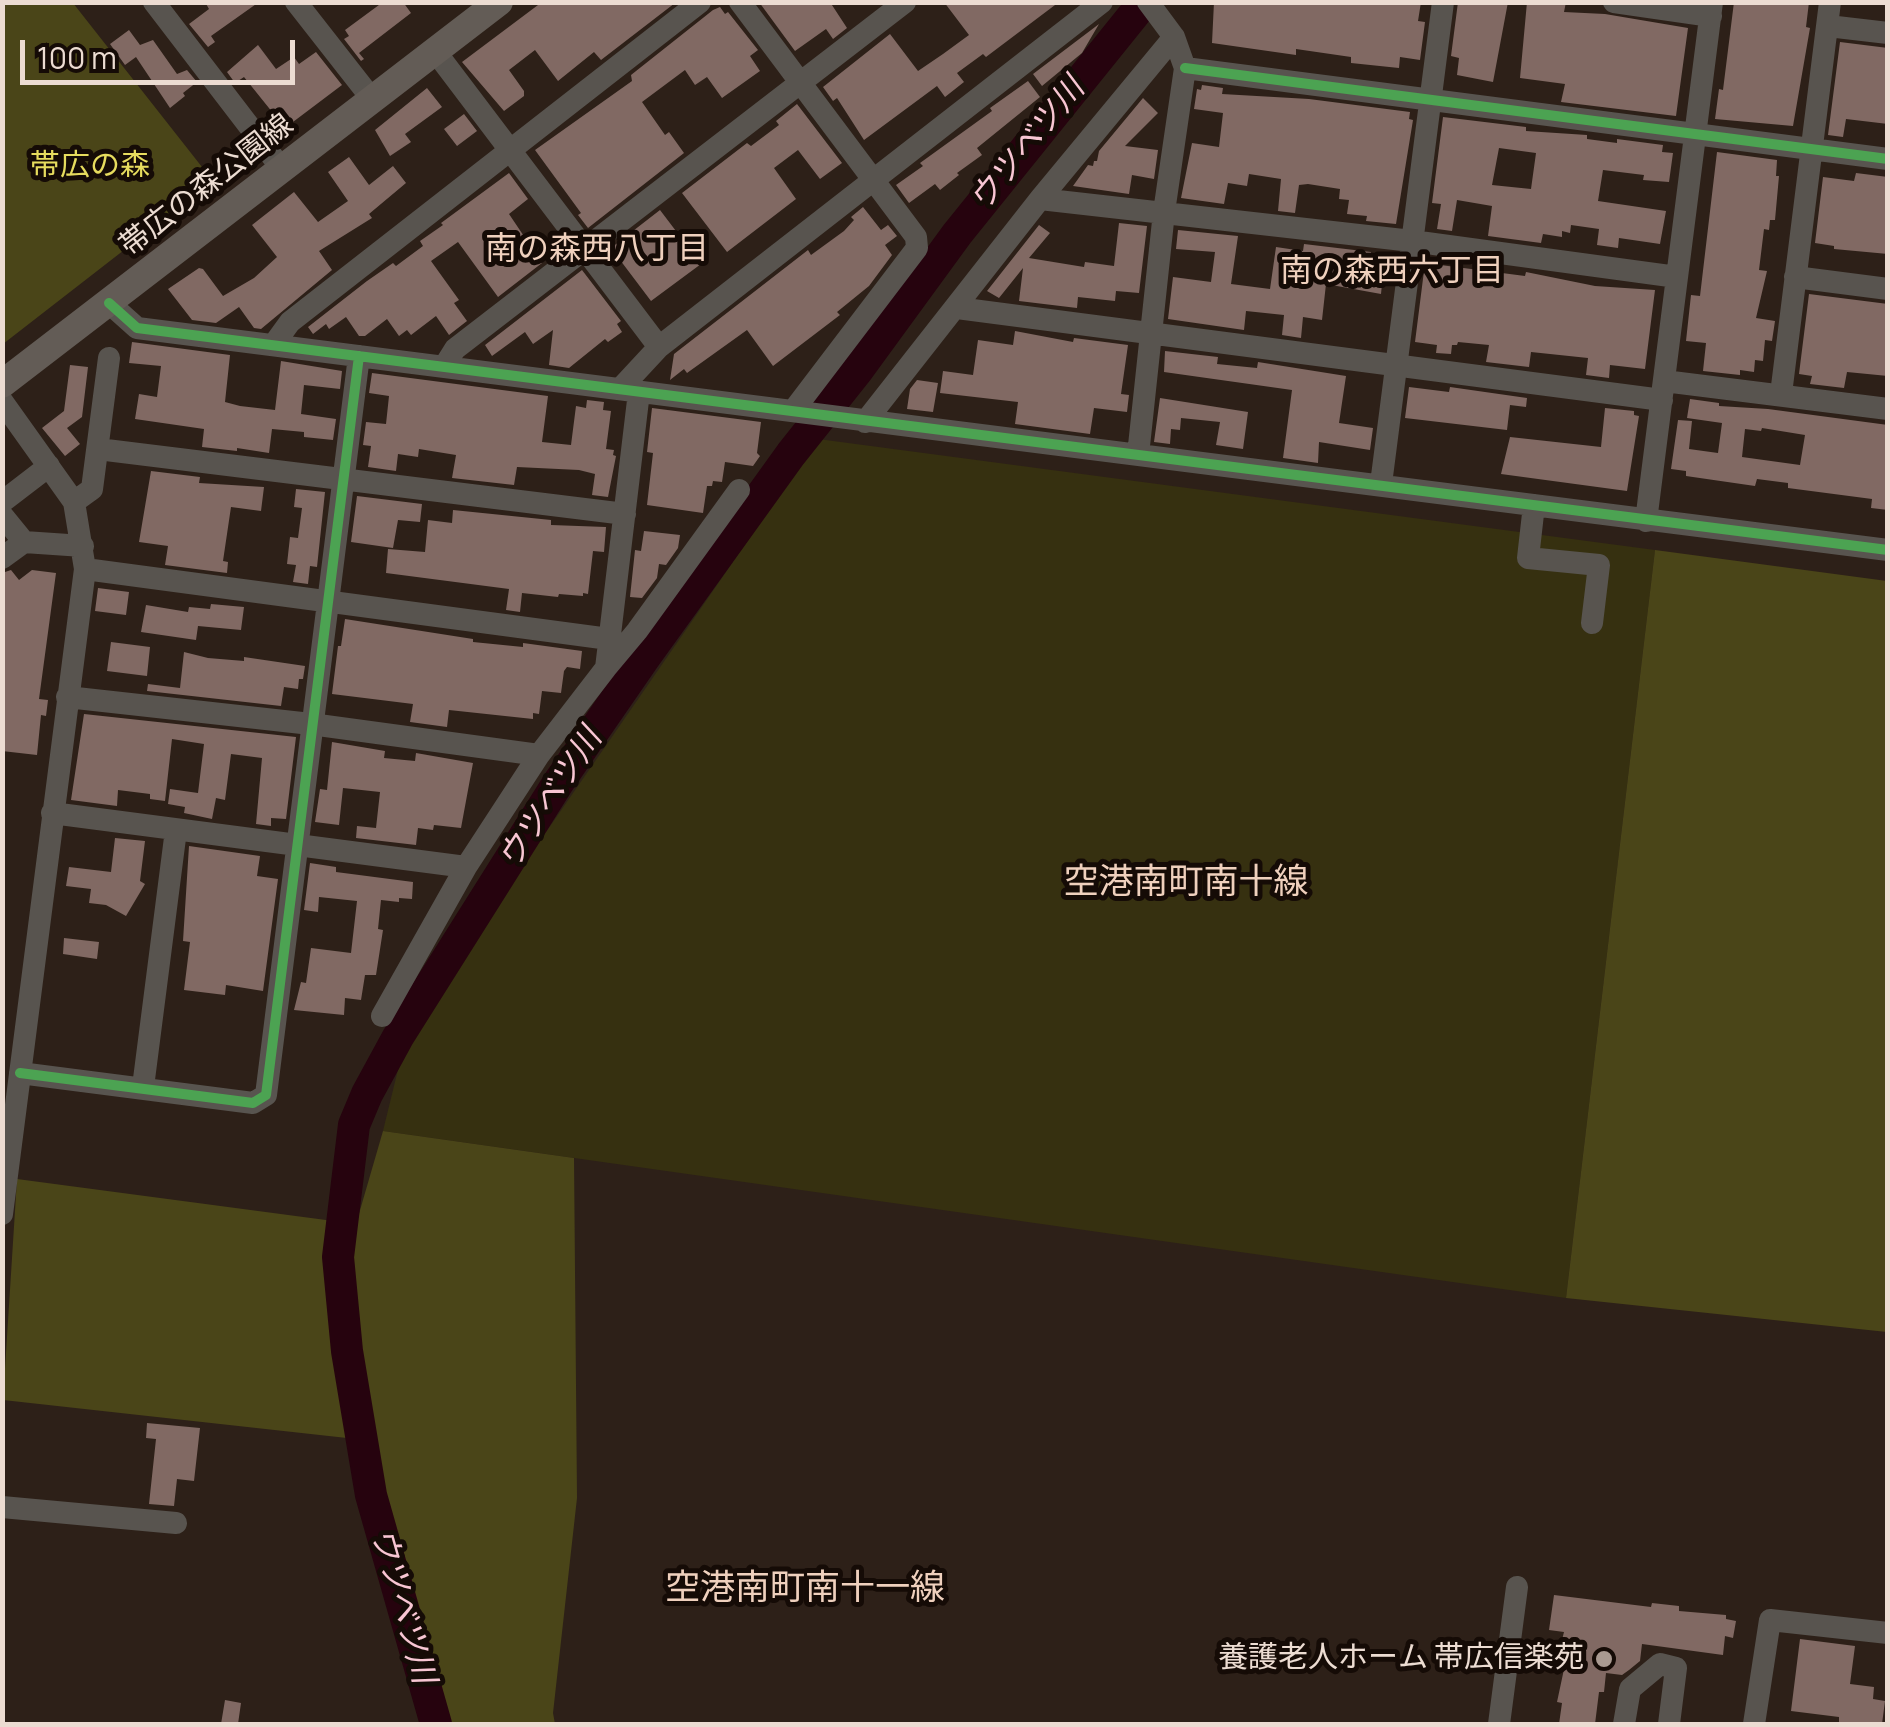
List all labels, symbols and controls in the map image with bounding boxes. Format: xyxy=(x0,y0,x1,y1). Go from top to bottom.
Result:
scale bar xyxy=(25,20,300,82)
text: 100 m xyxy=(37,37,117,78)
water label: ウツベツ川 xyxy=(963,71,1093,219)
street label: 帯広の森公園線 xyxy=(113,107,301,265)
park label: 帯広の森 xyxy=(30,149,150,185)
district label: 南の森西八丁目 xyxy=(485,231,709,269)
district label: 南の森西六丁目 xyxy=(1280,253,1504,291)
water label: ウツベツ川 xyxy=(491,721,611,877)
district label: 空港南町南十線 xyxy=(1064,862,1308,904)
water label: ウツベツ川 xyxy=(361,1524,443,1688)
district label: 空港南町南十一線 xyxy=(665,1568,945,1610)
place label: 養護老人ホーム 帯広信楽苑 xyxy=(1218,1641,1584,1677)
marker: 養護老人ホーム 帯広信楽苑 xyxy=(1593,1648,1615,1670)

